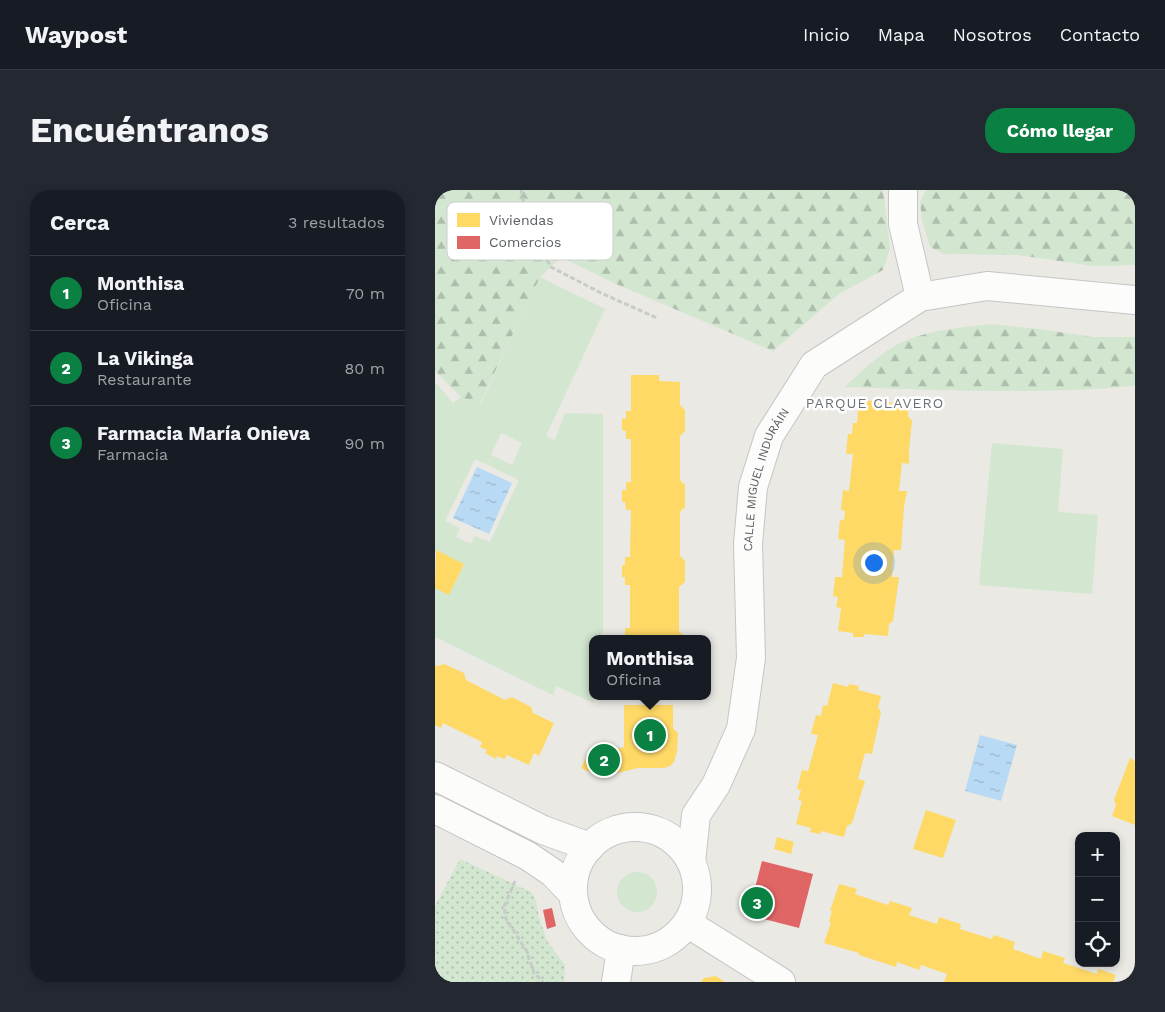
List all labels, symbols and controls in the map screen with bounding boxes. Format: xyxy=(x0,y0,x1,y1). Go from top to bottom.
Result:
text: Waypost xyxy=(25,21,127,49)
text: Inicio xyxy=(803,24,850,45)
text: Mapa xyxy=(878,24,925,45)
text: Nosotros xyxy=(953,24,1032,45)
text: Contacto xyxy=(1060,24,1140,45)
button: Cómo llegar xyxy=(985,108,1135,153)
text: Encuéntranos xyxy=(30,109,269,151)
legend xyxy=(447,202,613,260)
text: Cerca xyxy=(50,210,109,235)
text: Viviendas xyxy=(489,212,554,228)
text: 3 resultados xyxy=(288,213,385,232)
text: Comercios xyxy=(489,234,561,250)
text: Monthisa xyxy=(97,272,184,295)
text: 1 xyxy=(63,284,69,303)
text: 70 m xyxy=(346,284,385,303)
text: Oficina xyxy=(97,295,152,314)
text: La Vikinga xyxy=(97,347,193,370)
text: 2 xyxy=(61,359,71,378)
text: 80 m xyxy=(344,359,385,378)
text: Restaurante xyxy=(97,370,192,389)
district label: PARQUE CLAVERO xyxy=(806,395,944,411)
street label: CALLE MIGUEL INDURÁIN xyxy=(741,405,792,551)
text: Farmacia María Onieva xyxy=(97,422,310,445)
text: 3 xyxy=(61,434,71,453)
text: 90 m xyxy=(344,434,385,453)
text: Farmacia xyxy=(97,445,168,464)
your location xyxy=(861,550,887,576)
popup xyxy=(589,635,711,700)
text: Monthisa xyxy=(606,647,694,670)
text: Oficina xyxy=(606,670,661,689)
pin: 1 xyxy=(634,716,666,754)
pin: 2 xyxy=(588,741,620,779)
map controls xyxy=(1075,832,1120,967)
button: + xyxy=(1075,832,1120,877)
button: − xyxy=(1075,877,1120,922)
pin: 3 xyxy=(741,884,773,922)
button: locate xyxy=(1075,922,1120,967)

